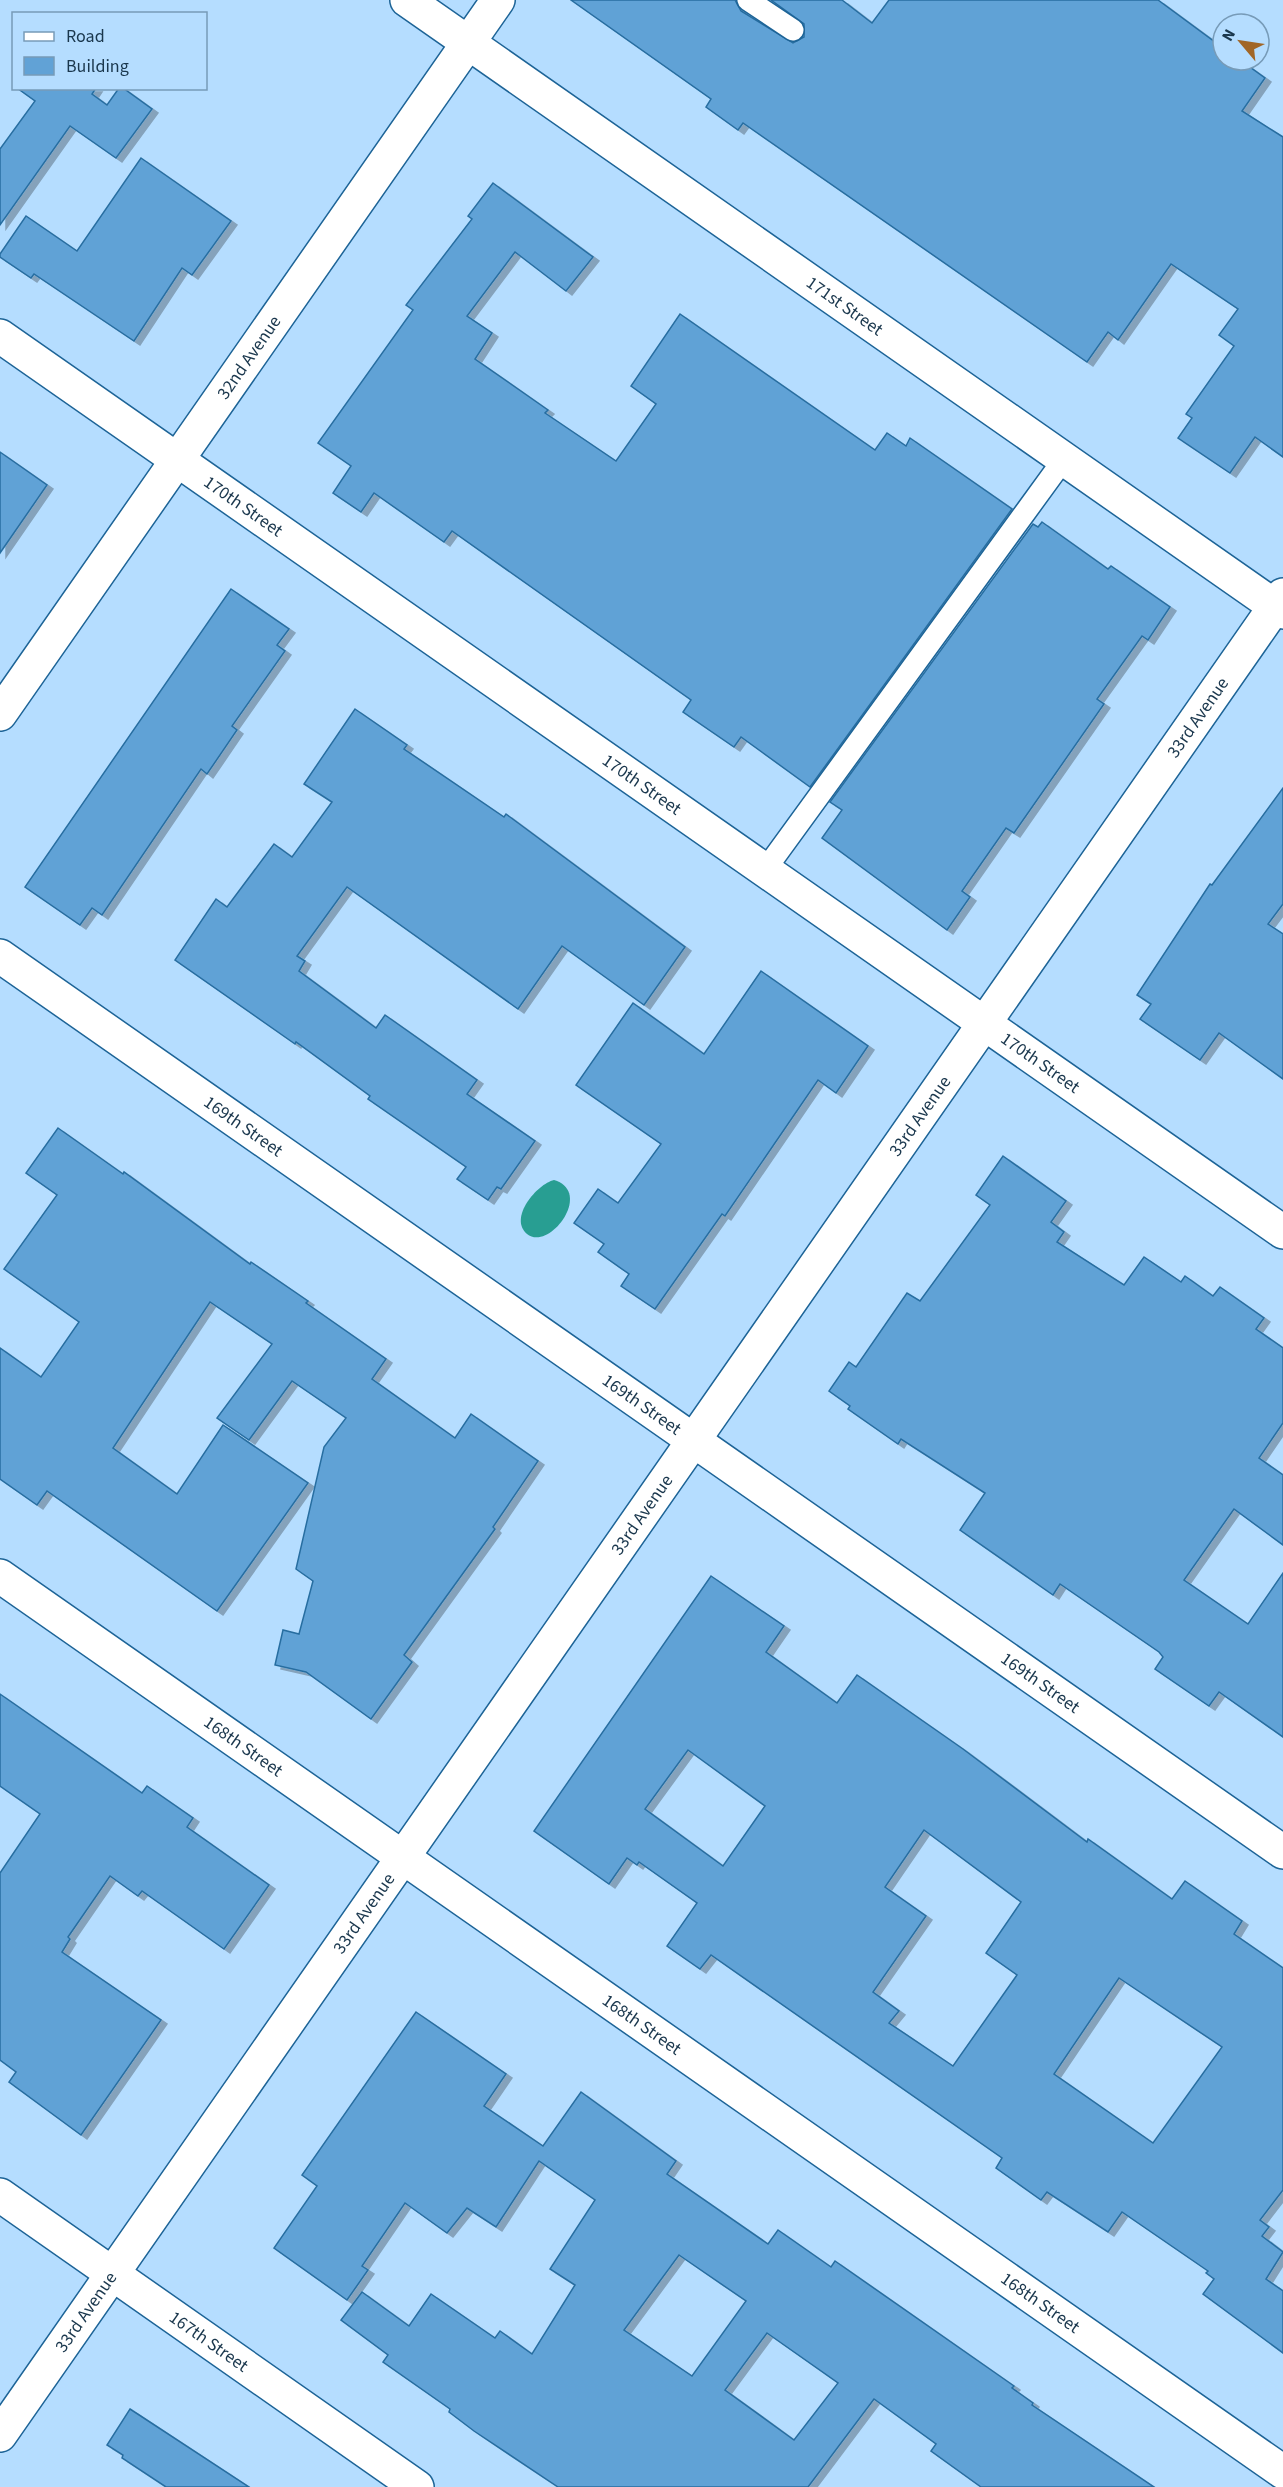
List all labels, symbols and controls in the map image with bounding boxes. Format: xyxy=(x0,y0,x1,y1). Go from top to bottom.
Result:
legend xyxy=(12,12,207,90)
north arrow xyxy=(1211,12,1271,72)
text: Road xyxy=(66,24,105,49)
text: N xyxy=(1217,25,1241,45)
text: Building xyxy=(66,54,129,79)
street label: 171st Street xyxy=(801,270,888,342)
street label: 32nd Avenue xyxy=(211,310,287,404)
street label: 170th Street xyxy=(199,470,288,542)
street label: 33rd Avenue xyxy=(1161,672,1235,763)
street label: 170th Street xyxy=(597,748,687,821)
street label: 170th Street xyxy=(996,1026,1085,1099)
street label: 33rd Avenue xyxy=(883,1071,957,1161)
street label: 169th Street xyxy=(199,1090,288,1162)
street label: 169th Street xyxy=(597,1368,687,1441)
street label: 33rd Avenue xyxy=(605,1469,679,1560)
street label: 169th Street xyxy=(996,1646,1085,1719)
street label: 168th Street xyxy=(199,1710,288,1782)
street label: 33rd Avenue xyxy=(327,1868,401,1959)
street label: 168th Street xyxy=(597,1988,687,2061)
street label: 168th Street xyxy=(996,2266,1085,2339)
street label: 33rd Avenue xyxy=(49,2267,123,2357)
street label: 167th Street xyxy=(164,2305,254,2378)

